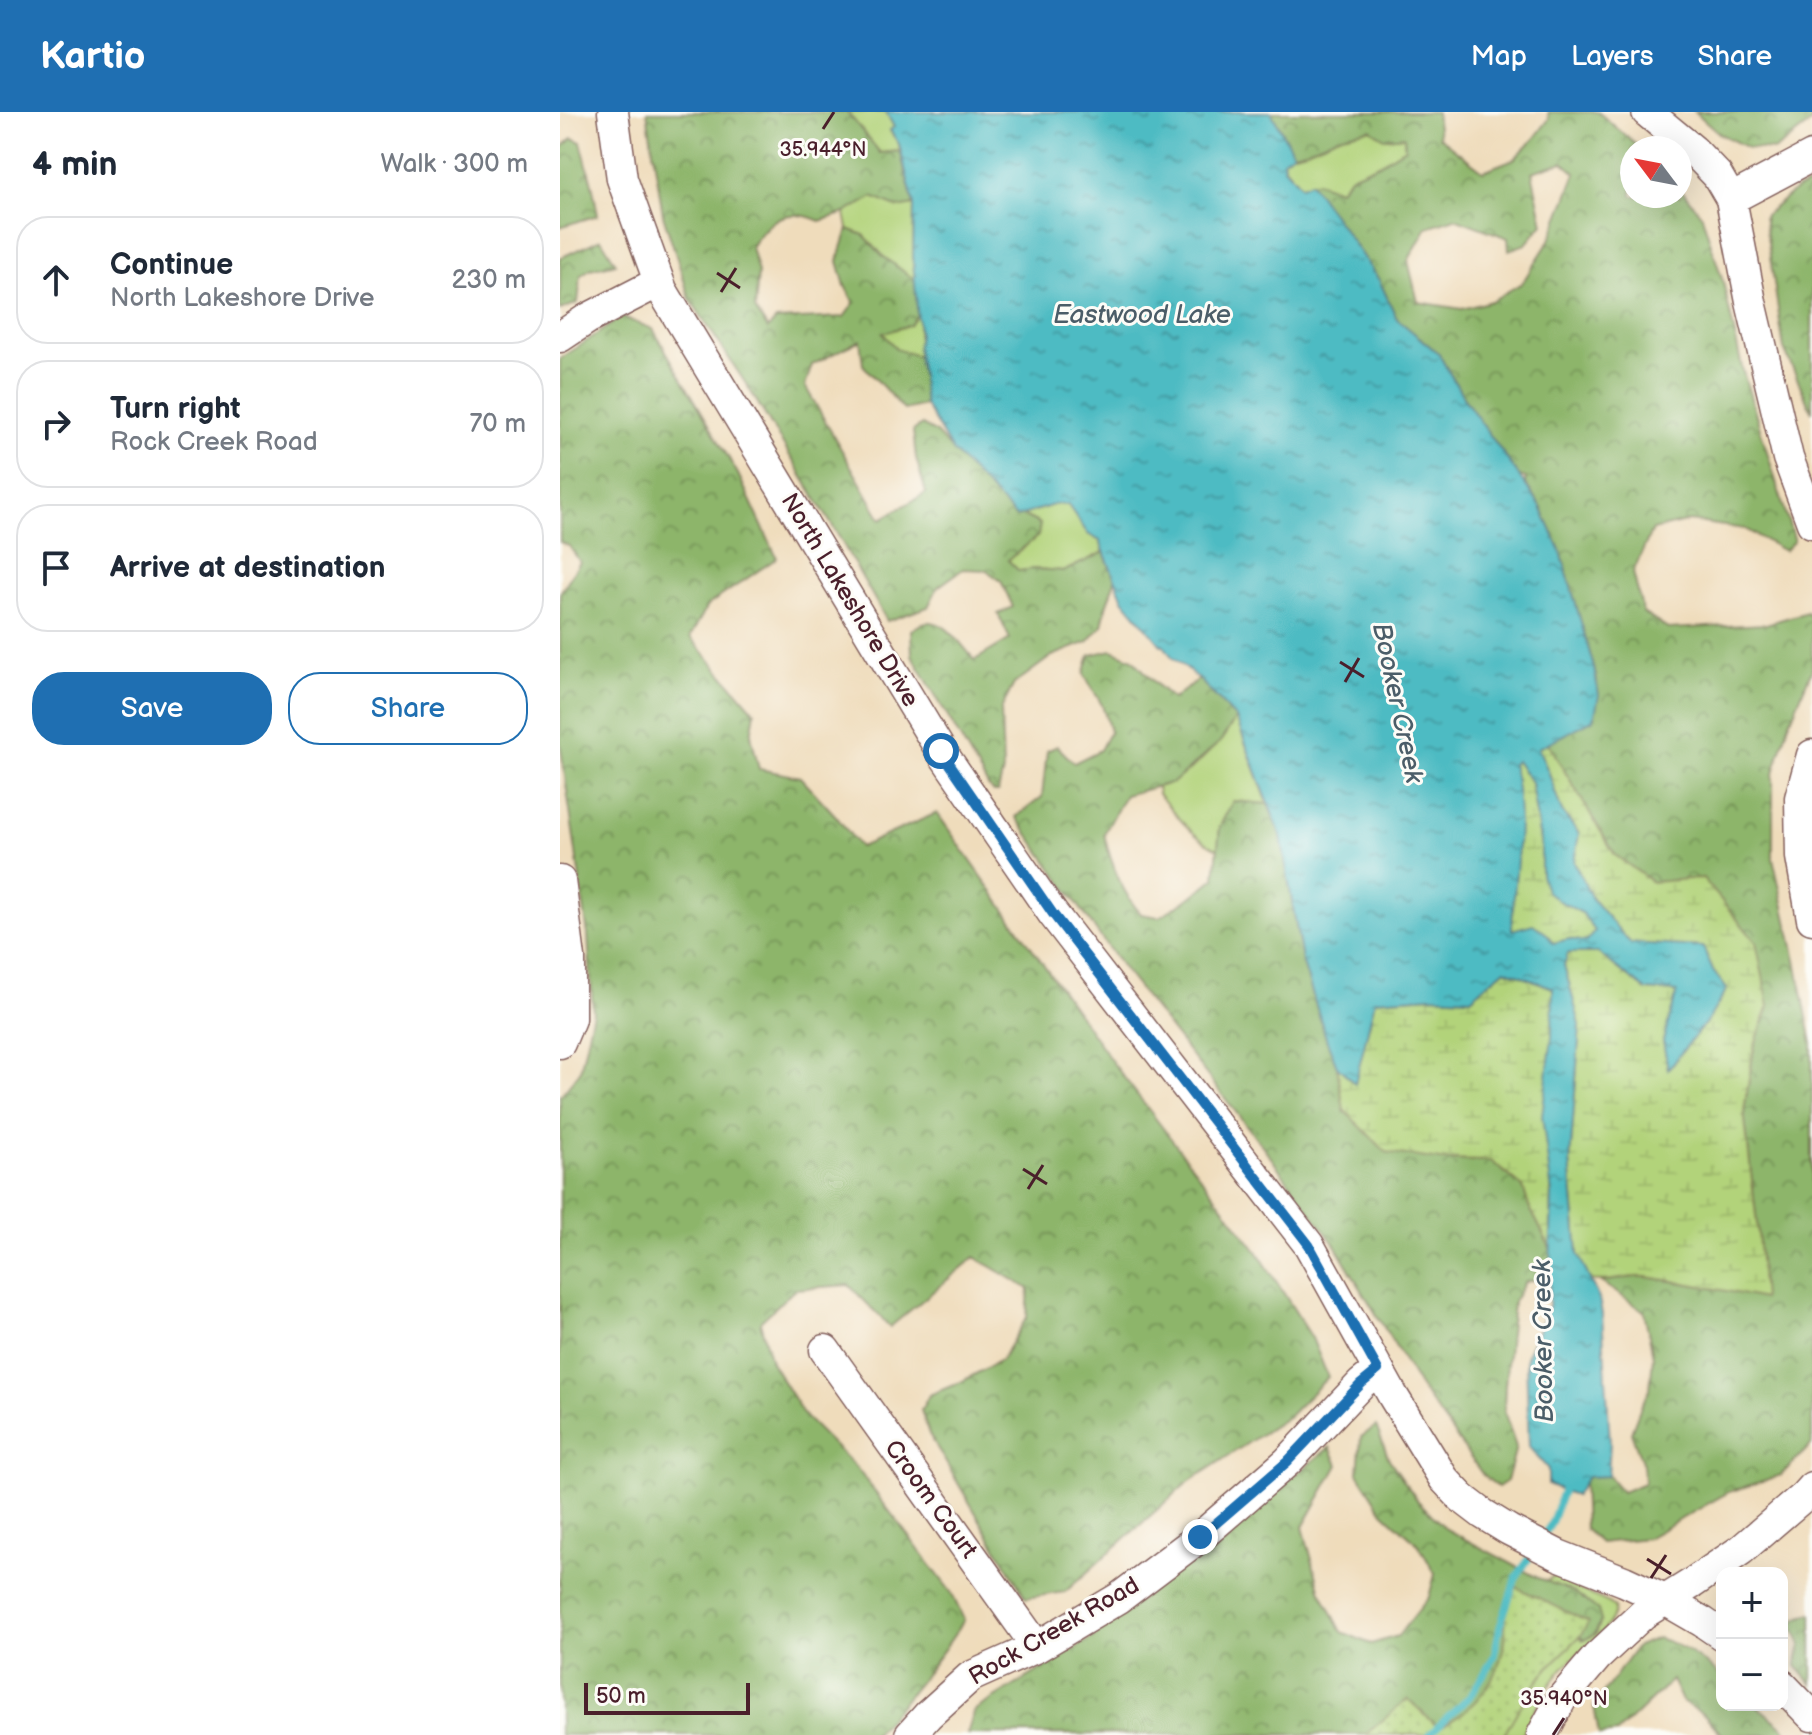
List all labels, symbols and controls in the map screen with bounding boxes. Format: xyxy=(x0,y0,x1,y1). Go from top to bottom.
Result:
text: Kartio xyxy=(40,34,146,79)
text: Map xyxy=(1471,40,1527,73)
text: Layers xyxy=(1571,40,1654,73)
text: Share xyxy=(1698,40,1772,73)
north arrow xyxy=(1620,136,1692,208)
text: 35.944°N xyxy=(779,138,867,162)
text: 4 min xyxy=(32,144,118,185)
text: Walk · 300 m xyxy=(380,149,528,180)
text: Continue xyxy=(110,247,233,283)
icon: ahead xyxy=(34,258,78,302)
text: 230 m xyxy=(451,265,526,296)
text: North Lakeshore Drive xyxy=(110,283,374,314)
water label: Eastwood Lake xyxy=(1053,300,1231,331)
text: Turn right xyxy=(110,391,241,427)
icon: right xyxy=(34,402,78,446)
text: 70 m xyxy=(469,409,526,440)
text: Rock Creek Road xyxy=(110,427,318,458)
street label: North Lakeshore Drive xyxy=(775,488,925,712)
icon: arrive xyxy=(34,546,78,590)
text: Arrive at destination xyxy=(110,550,386,586)
water label: Booker Creek xyxy=(1365,620,1429,787)
button: Save xyxy=(32,672,272,745)
button: Share xyxy=(288,672,528,745)
route start xyxy=(923,733,959,769)
water label: Booker Creek xyxy=(1527,1258,1561,1423)
street label: Croom Court xyxy=(878,1434,984,1564)
route end xyxy=(1182,1519,1218,1555)
map controls xyxy=(1716,1567,1788,1711)
button: + xyxy=(1716,1567,1788,1639)
street label: Rock Creek Road xyxy=(964,1571,1144,1691)
button: − xyxy=(1716,1639,1788,1711)
scale bar xyxy=(584,1679,750,1715)
text: 50 m xyxy=(596,1683,646,1710)
text: 35.940°N xyxy=(1520,1687,1608,1711)

